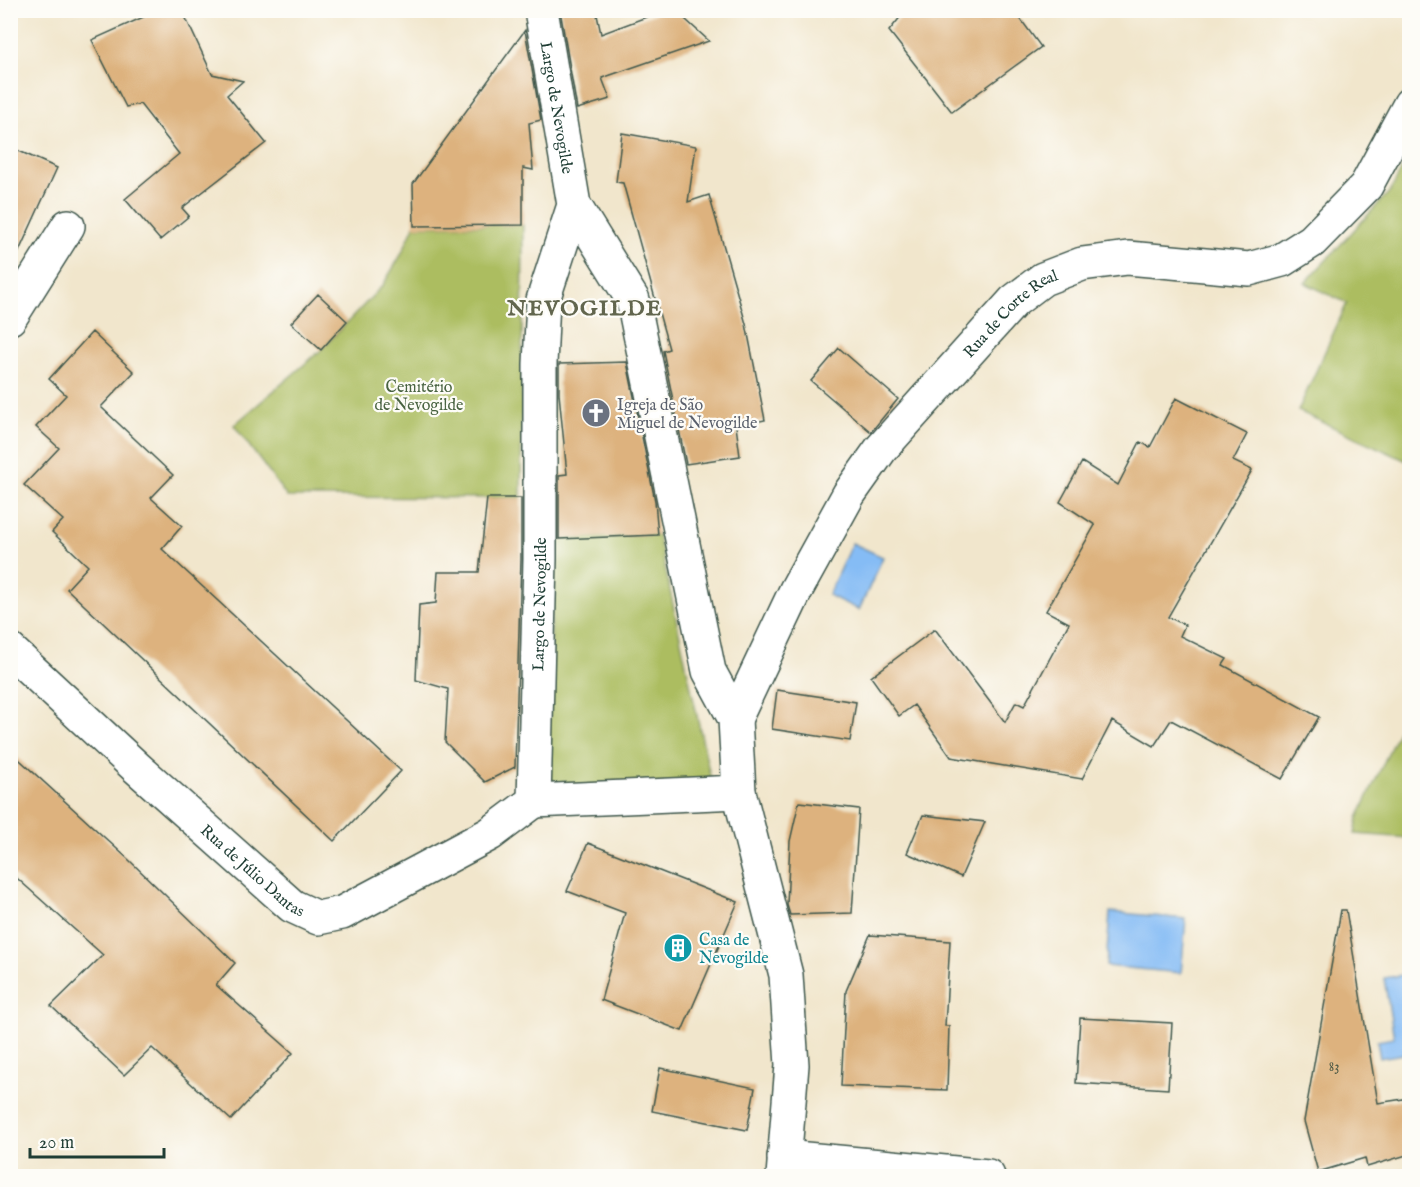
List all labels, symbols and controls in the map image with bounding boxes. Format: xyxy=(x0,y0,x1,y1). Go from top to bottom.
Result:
street label: Largo de Nevogilde xyxy=(535,40,577,176)
street label: Rua de Corte Real xyxy=(960,266,1062,363)
district label: NEVOGILDE xyxy=(506,295,663,323)
park label: Cemitério de Nevogilde xyxy=(375,378,463,416)
place label: Igreja de São Miguel de Nevogilde xyxy=(617,396,757,434)
church icon: Igreja de São Miguel de Nevogilde xyxy=(580,397,612,429)
street label: Largo de Nevogilde xyxy=(529,537,552,671)
street label: Rua de Júlio Dantas xyxy=(195,821,307,922)
place label: Casa de Nevogilde xyxy=(699,931,769,969)
building icon: Casa de Nevogilde xyxy=(662,932,694,964)
house number: 83 xyxy=(1329,1058,1339,1076)
scale bar xyxy=(30,1121,164,1159)
text: 20 m xyxy=(39,1132,74,1155)

